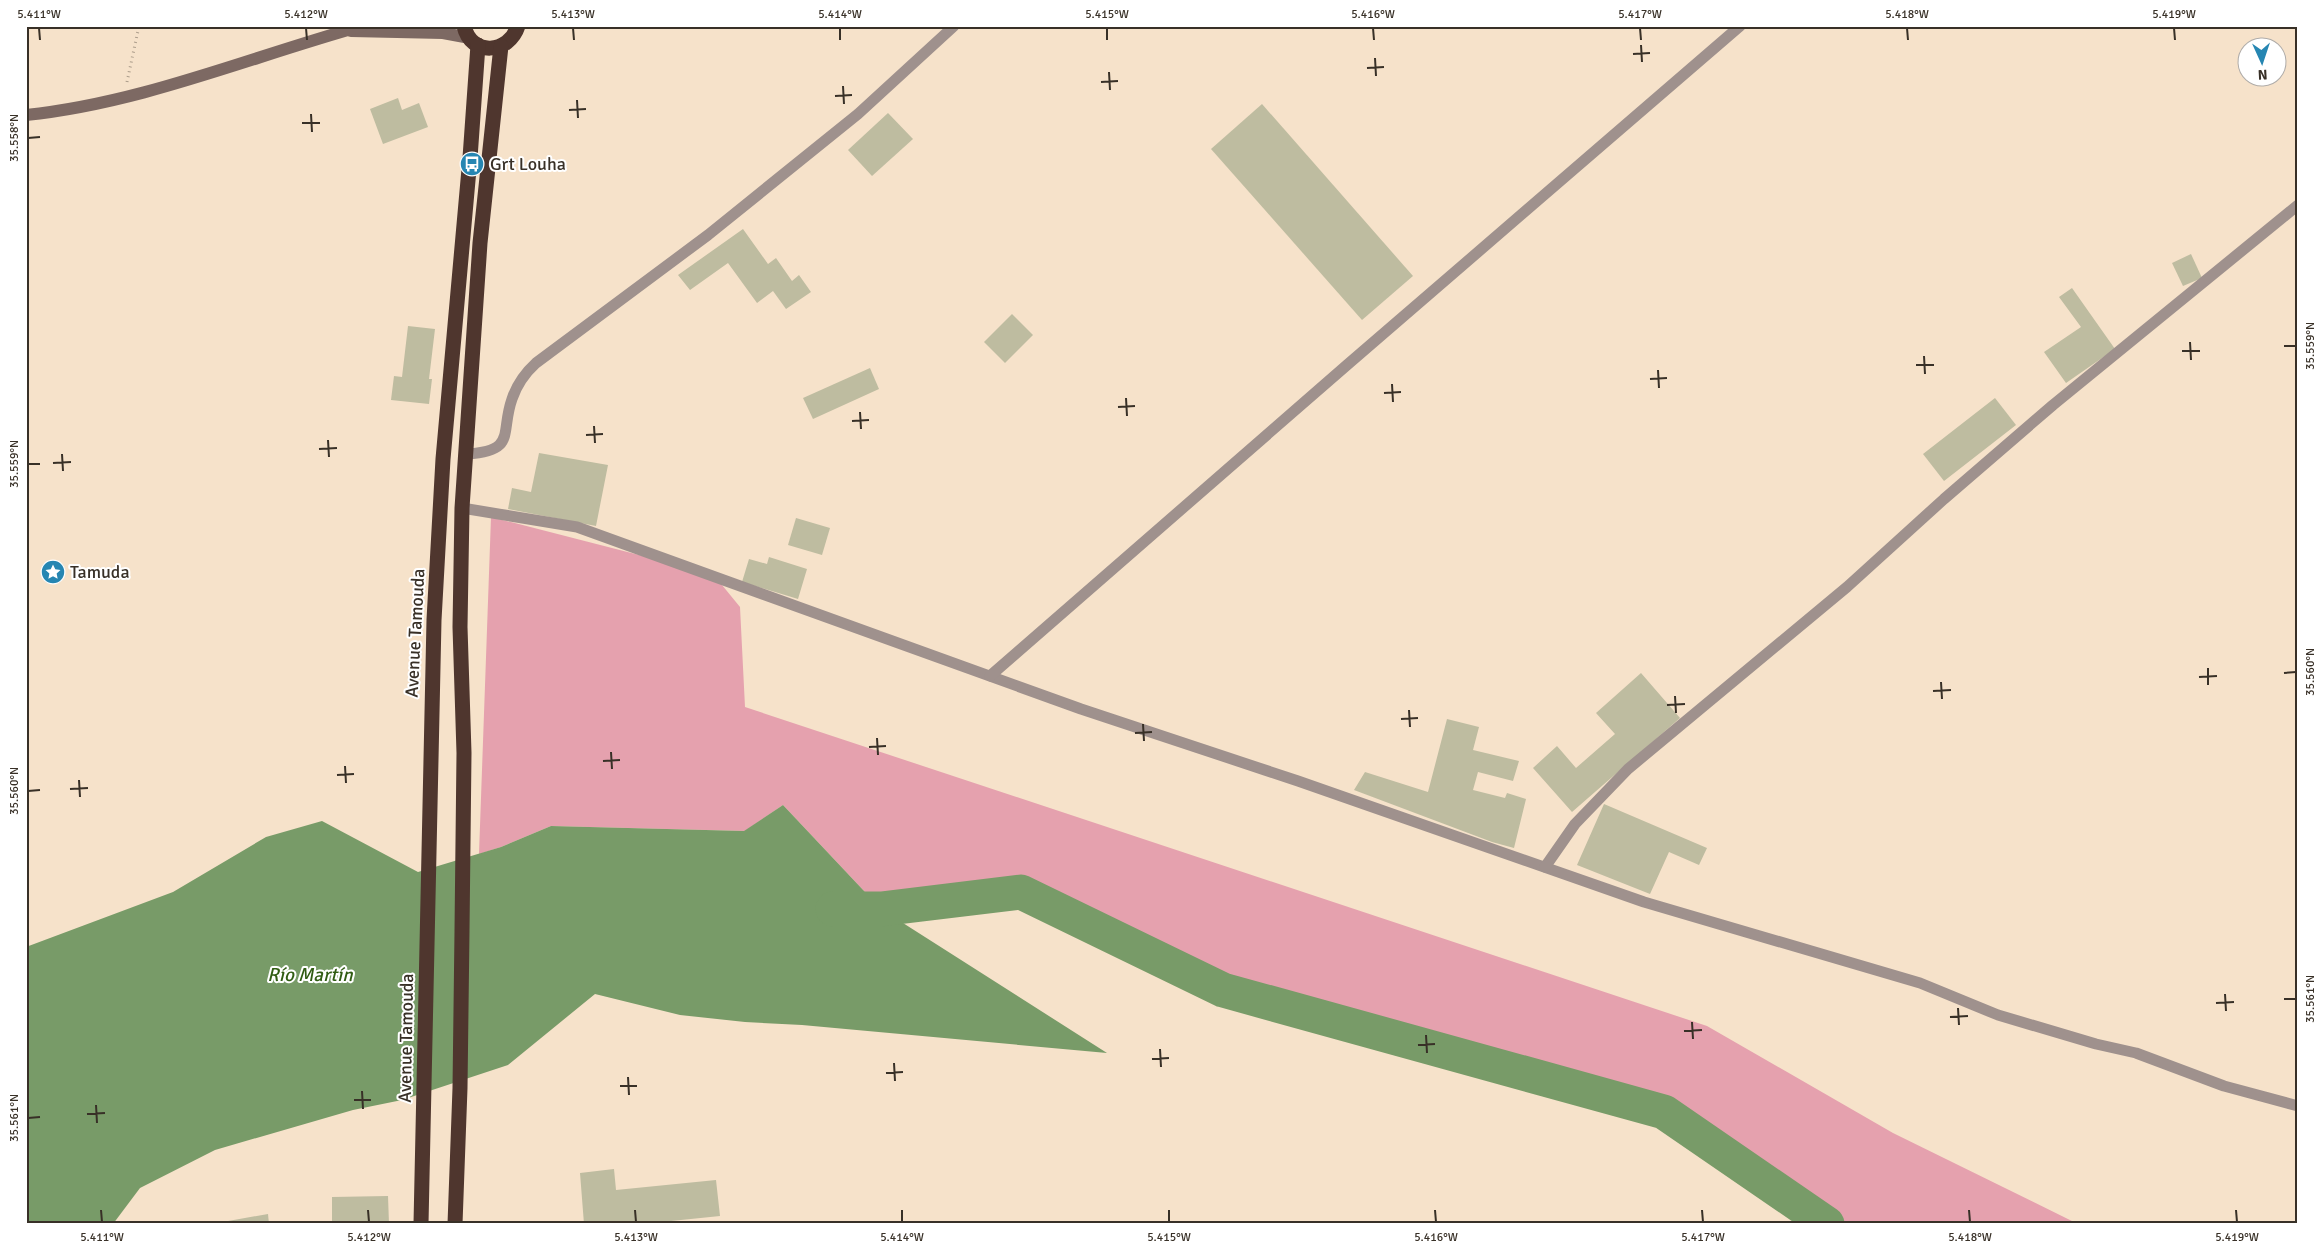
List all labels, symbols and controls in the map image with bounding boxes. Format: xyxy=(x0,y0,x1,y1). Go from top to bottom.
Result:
text: 5.411°W xyxy=(17,7,61,22)
text: 5.412°W xyxy=(284,7,328,22)
text: 5.413°W xyxy=(551,7,595,22)
text: 5.414°W xyxy=(818,7,862,22)
text: 5.415°W xyxy=(1085,7,1129,22)
text: 5.416°W xyxy=(1351,7,1395,22)
text: 5.417°W xyxy=(1618,7,1662,22)
text: 5.418°W xyxy=(1885,7,1929,22)
text: 5.419°W xyxy=(2152,7,2196,22)
north arrow xyxy=(2236,38,2286,88)
text: N xyxy=(2257,66,2268,83)
text: 35.558°N xyxy=(7,114,22,162)
bus stop icon: Grt Louha xyxy=(459,151,485,177)
place label: Grt Louha xyxy=(490,153,566,175)
text: 35.559°N xyxy=(2303,322,2318,370)
text: 35.559°N xyxy=(7,440,22,488)
place icon: Tamuda xyxy=(40,559,66,585)
place label: Tamuda xyxy=(70,561,130,583)
street label: Avenue Tamouda xyxy=(401,568,429,698)
text: 35.560°N xyxy=(2303,648,2318,696)
text: 35.560°N xyxy=(7,767,22,815)
water label: Río Martín xyxy=(267,963,353,987)
street label: Avenue Tamouda xyxy=(394,973,418,1103)
text: 35.561°N xyxy=(2303,975,2318,1023)
text: 35.561°N xyxy=(7,1094,22,1142)
text: 5.411°W xyxy=(80,1230,124,1245)
text: 5.412°W xyxy=(347,1230,391,1245)
text: 5.413°W xyxy=(614,1230,658,1245)
text: 5.414°W xyxy=(880,1230,924,1245)
text: 5.415°W xyxy=(1147,1230,1191,1245)
text: 5.416°W xyxy=(1414,1230,1458,1245)
text: 5.417°W xyxy=(1681,1230,1725,1245)
text: 5.418°W xyxy=(1948,1230,1992,1245)
text: 5.419°W xyxy=(2215,1230,2259,1245)

